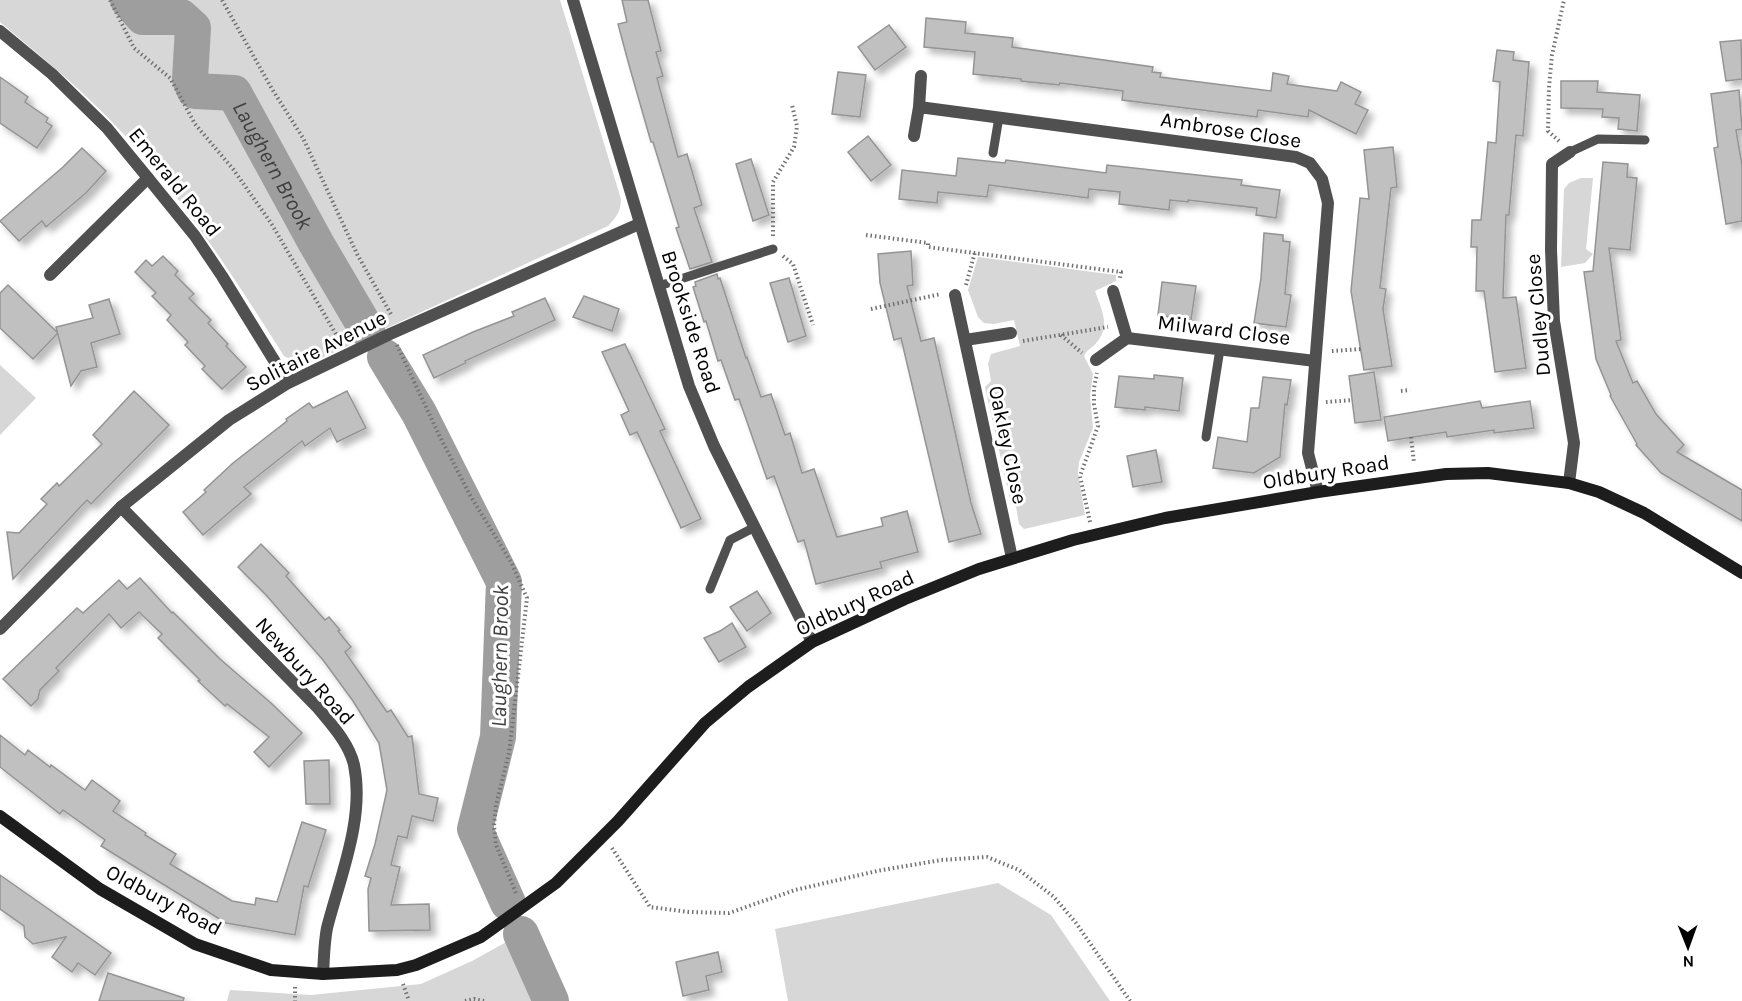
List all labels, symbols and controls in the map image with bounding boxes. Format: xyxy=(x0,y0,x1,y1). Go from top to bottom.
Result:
water label: Laughern Brook xyxy=(227,97,318,235)
street label: Ambrose Close xyxy=(1159,107,1303,153)
street label: Emerald Road xyxy=(124,123,226,241)
street label: Brookside Road xyxy=(657,247,725,397)
street label: Dudley Close xyxy=(1521,253,1555,377)
street label: Solitaire Avenue xyxy=(242,305,390,397)
street label: Milward Close xyxy=(1156,310,1292,350)
street label: Oakley Close xyxy=(984,384,1032,506)
street label: Oldbury Road xyxy=(1261,450,1391,494)
street label: Oldbury Road xyxy=(792,565,918,641)
water label: Laughern Brook xyxy=(486,584,514,727)
street label: Newbury Road xyxy=(251,612,359,730)
street label: Oldbury Road xyxy=(102,859,226,941)
north arrow xyxy=(1658,917,1718,977)
text: N xyxy=(1682,952,1694,971)

